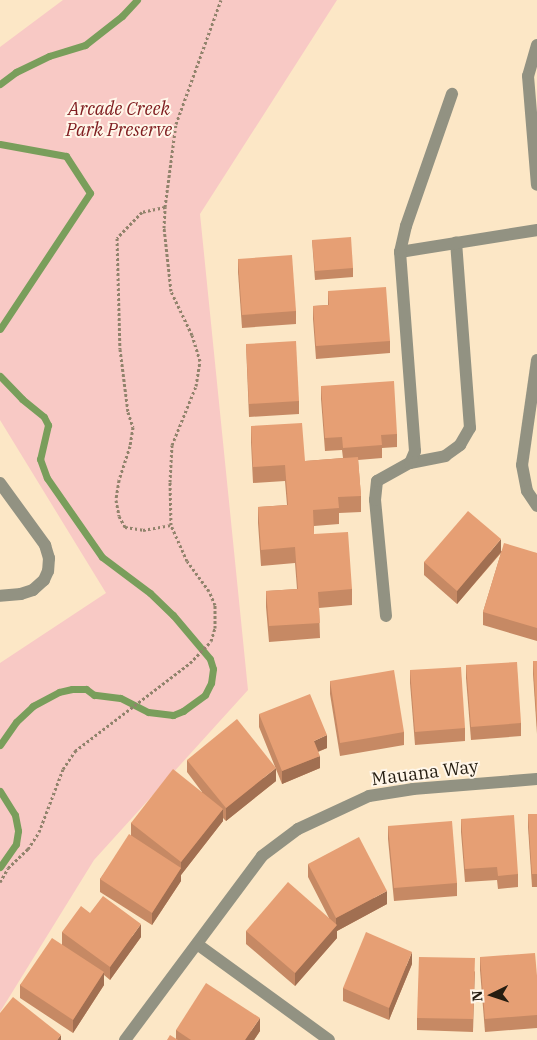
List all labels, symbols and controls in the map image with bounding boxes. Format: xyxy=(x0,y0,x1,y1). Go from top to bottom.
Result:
park label: Arcade Creek Park Preserve xyxy=(66,99,172,142)
street label: Mauana Way xyxy=(370,756,480,790)
north arrow xyxy=(467,970,517,1020)
text: N xyxy=(468,990,486,1002)

